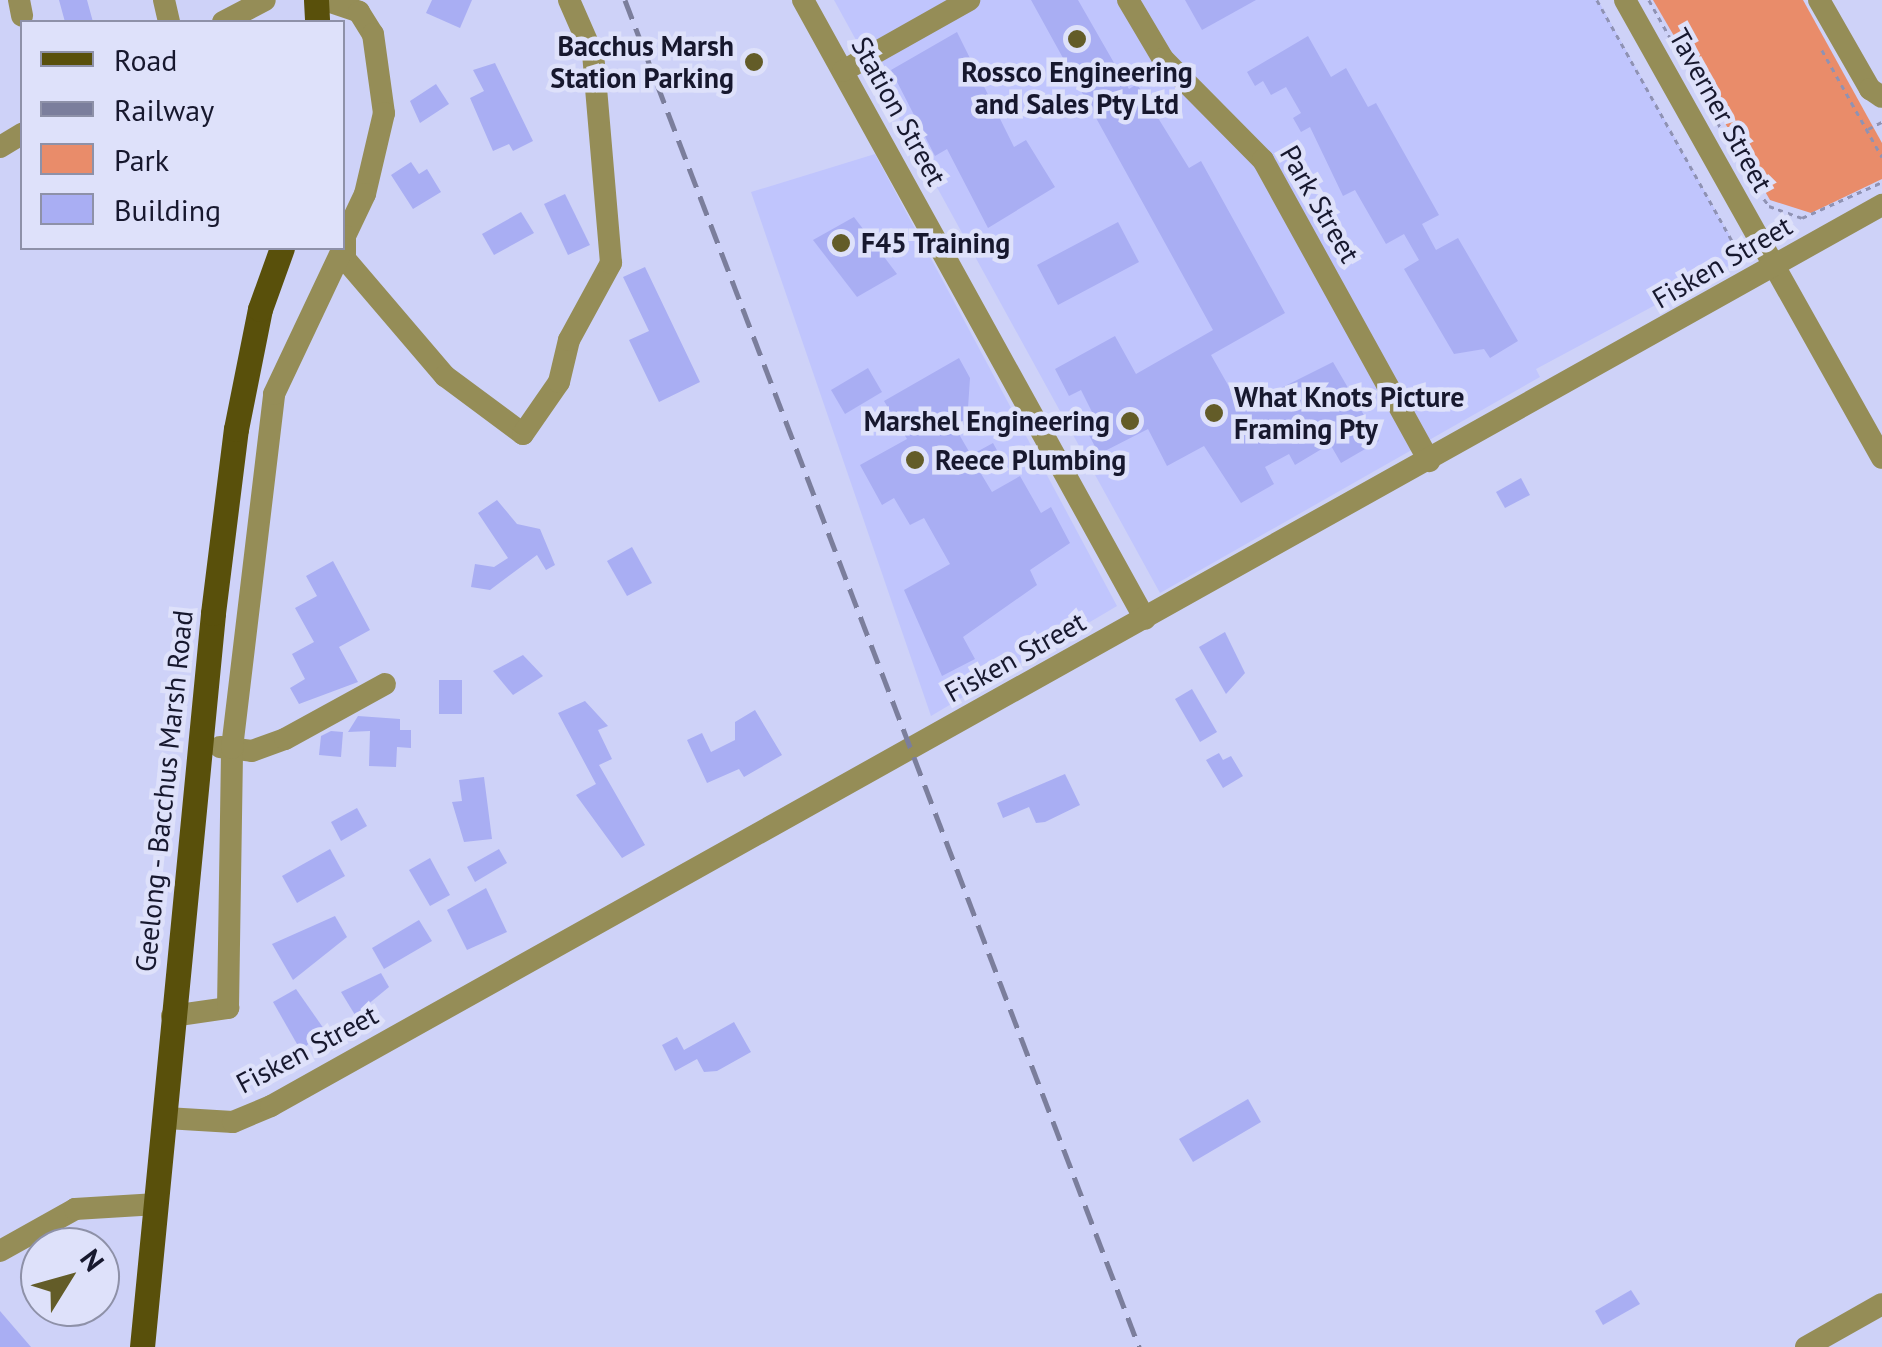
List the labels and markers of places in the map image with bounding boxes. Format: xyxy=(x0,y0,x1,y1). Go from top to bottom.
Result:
marker: Rossco Engineering and Sales Pty Ltd xyxy=(1066,28,1088,50)
place label: Bacchus Marsh Station Parking xyxy=(550,29,734,95)
marker: Bacchus Marsh Station Parking xyxy=(743,51,765,73)
place label: Rossco Engineering and Sales Pty Ltd xyxy=(961,55,1193,121)
place label: F45 Training xyxy=(861,226,1011,260)
marker: F45 Training xyxy=(830,232,852,254)
place label: What Knots Picture Framing Pty xyxy=(1234,380,1464,446)
marker: What Knots Picture Framing Pty xyxy=(1203,402,1225,424)
place label: Marshel Engineering xyxy=(864,404,1110,438)
marker: Marshel Engineering xyxy=(1119,410,1141,432)
place label: Reece Plumbing xyxy=(935,443,1126,477)
marker: Reece Plumbing xyxy=(904,449,926,471)

